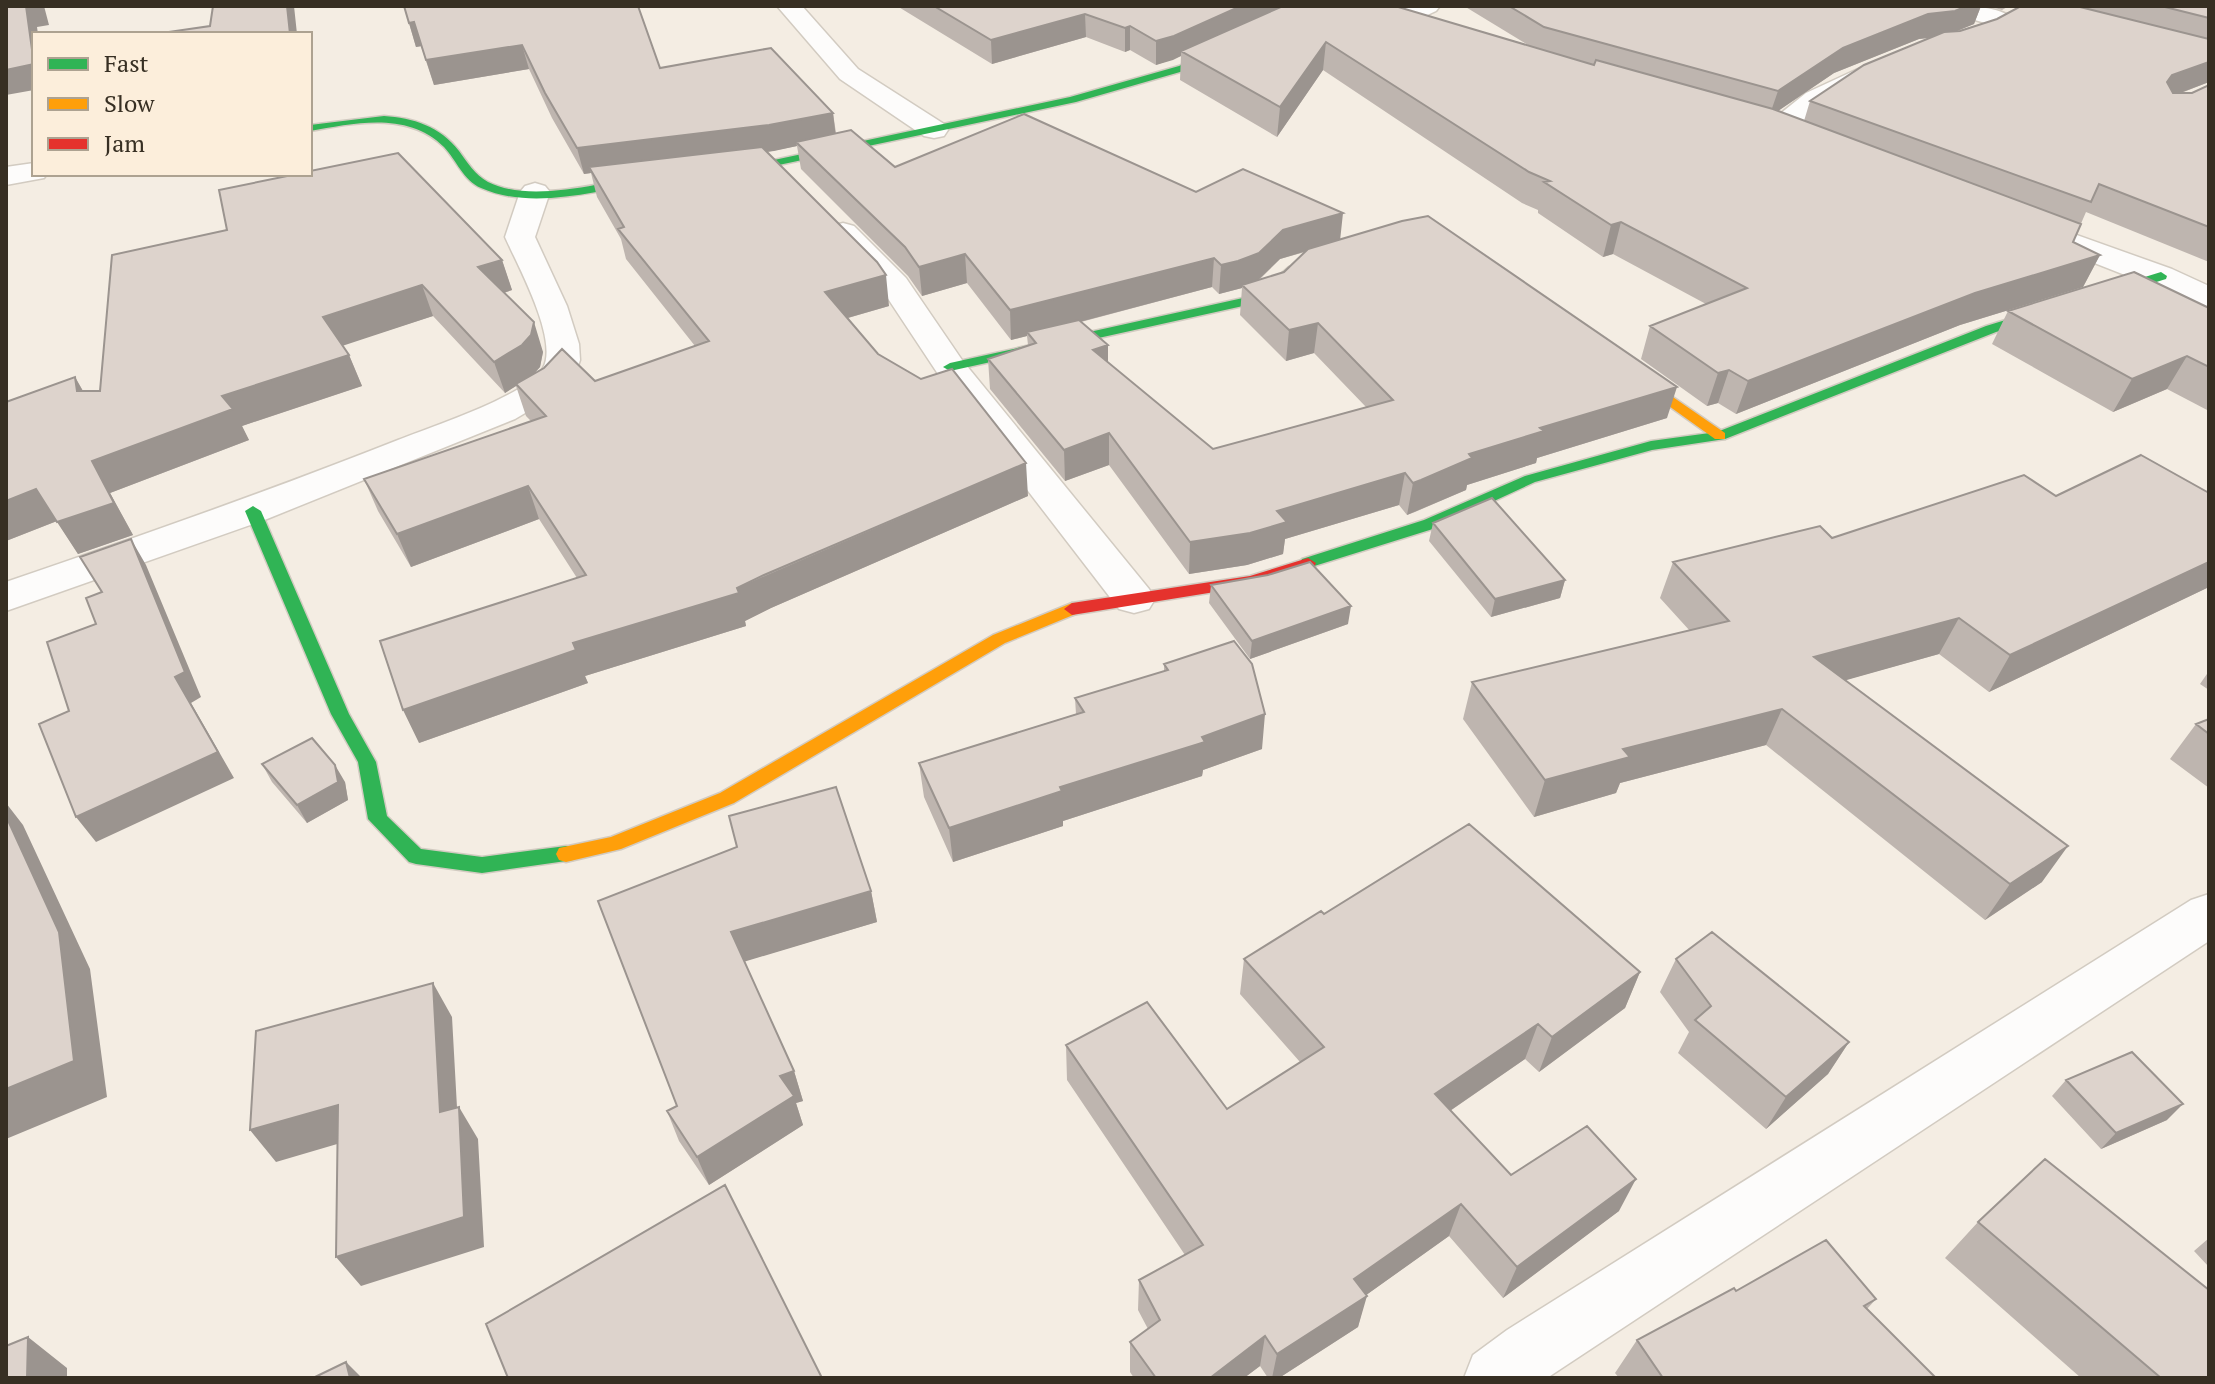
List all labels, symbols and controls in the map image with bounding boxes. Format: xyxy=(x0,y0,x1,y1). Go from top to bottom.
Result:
legend xyxy=(32,32,312,176)
text: Fast xyxy=(104,47,149,79)
text: Slow xyxy=(104,87,155,119)
text: Jam xyxy=(104,127,145,159)

